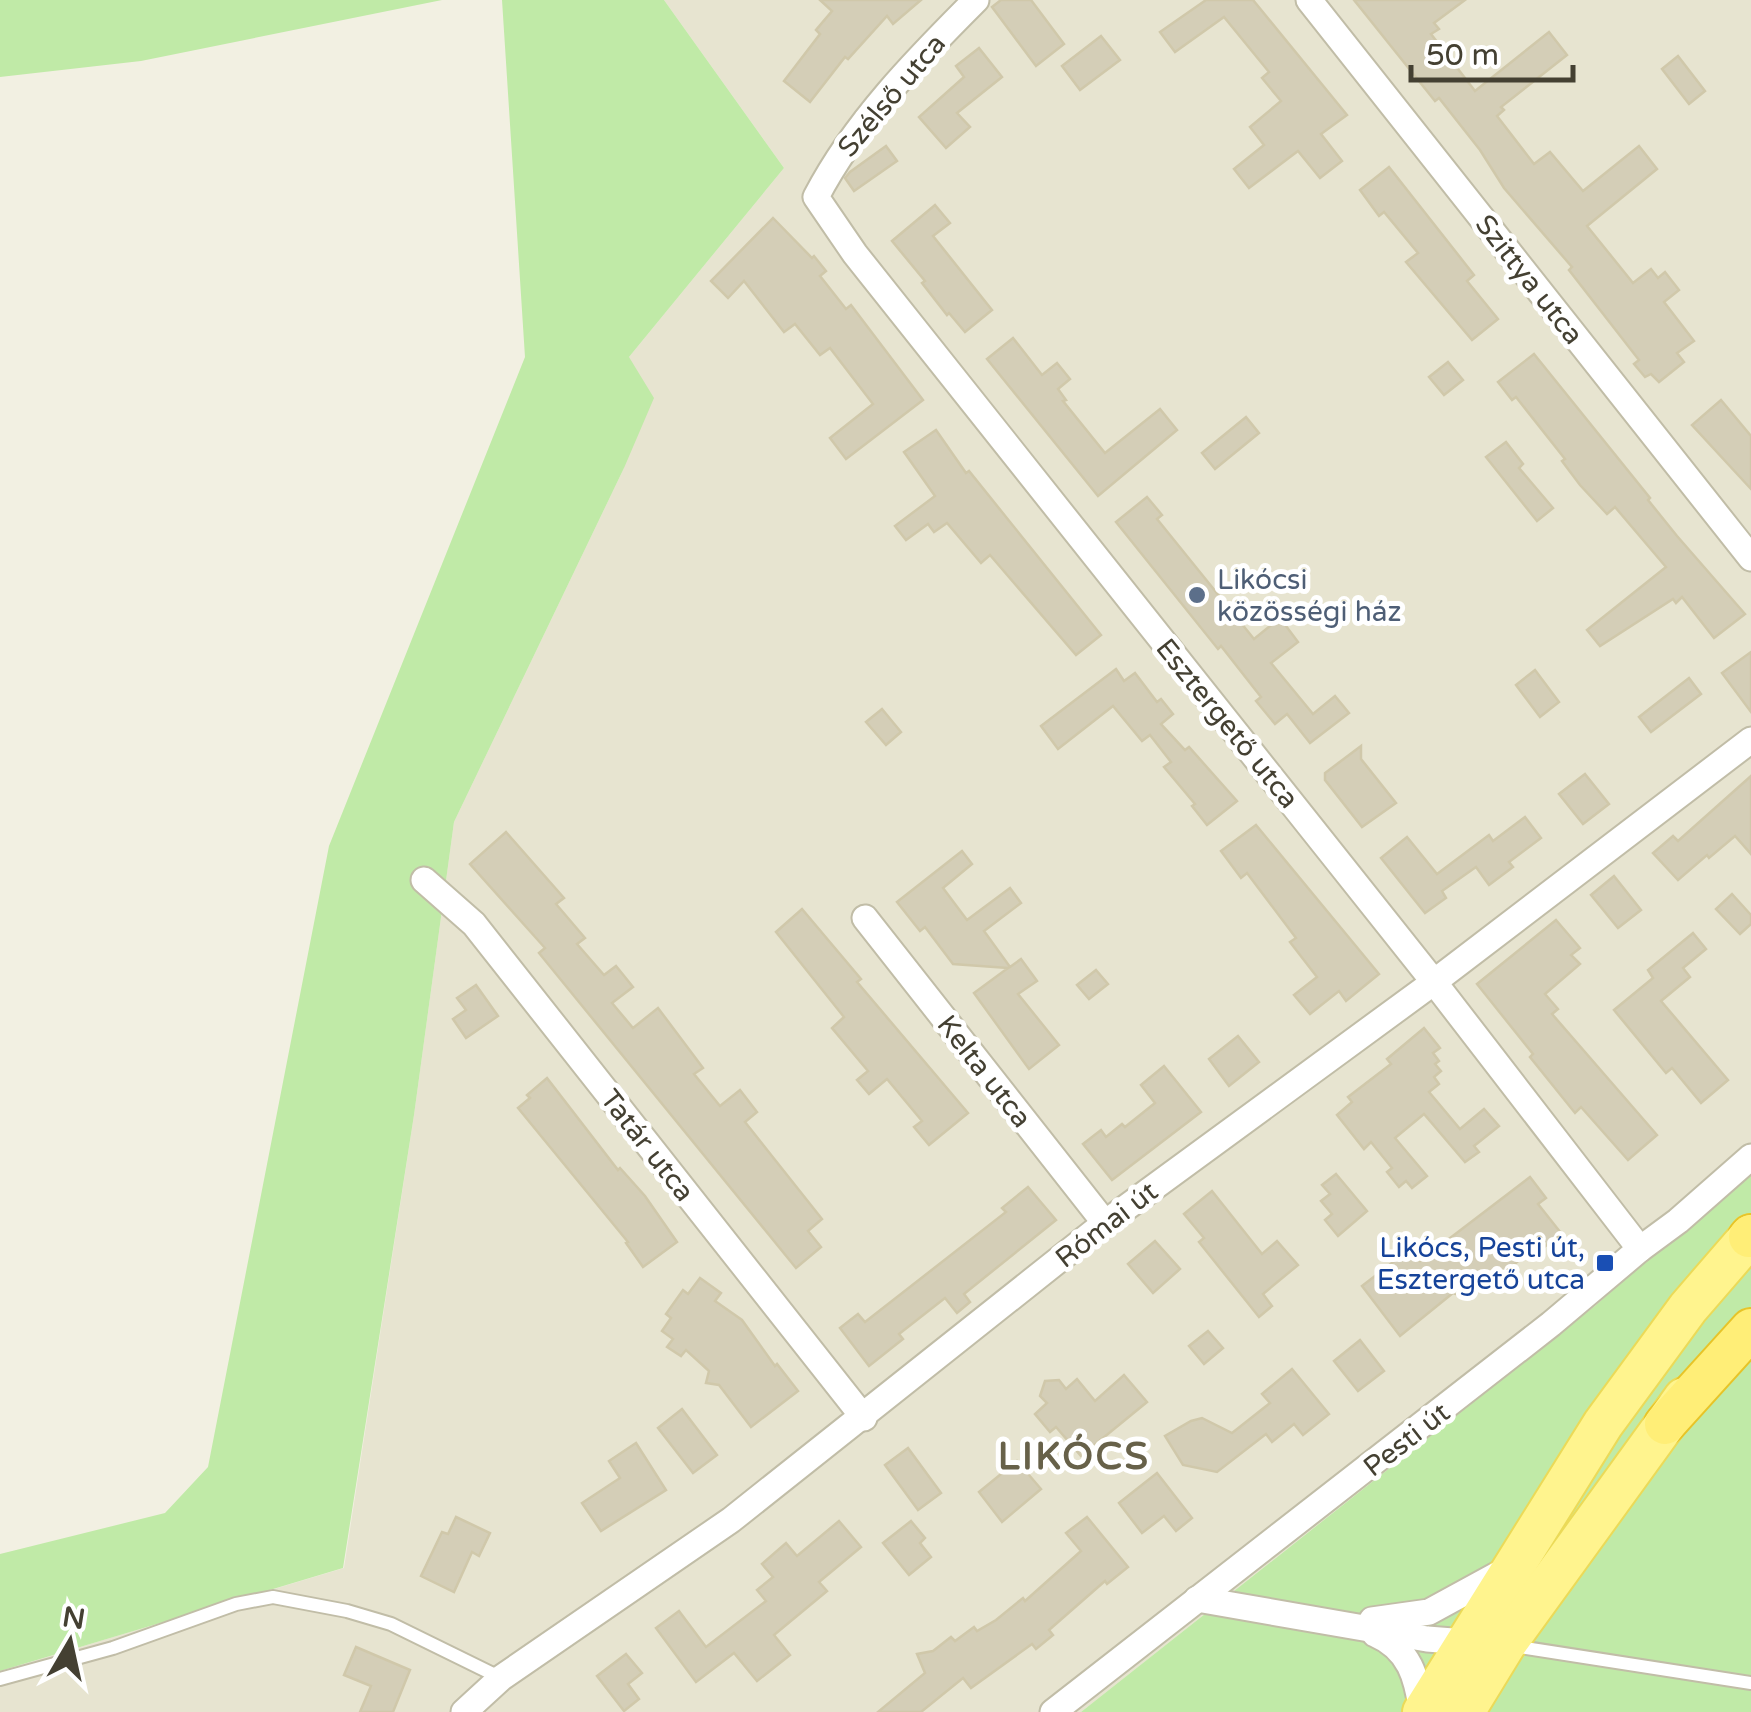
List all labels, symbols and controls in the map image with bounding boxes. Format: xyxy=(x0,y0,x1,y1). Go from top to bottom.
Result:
scale bar xyxy=(1411,20,1574,82)
street label: Szélső utca xyxy=(831,27,953,164)
text: 50 m xyxy=(1426,37,1499,74)
street label: Szittya utca xyxy=(1468,208,1590,351)
place label: Likócsi közösségi ház xyxy=(1217,563,1401,629)
marker: Likócsi közösségi ház xyxy=(1186,584,1208,606)
street label: Esztergető utca xyxy=(1148,632,1306,815)
street label: Kelta utca xyxy=(930,1009,1039,1135)
street label: Tatár utca xyxy=(593,1083,702,1208)
street label: Római út xyxy=(1049,1174,1165,1275)
place label: Likócs, Pesti út, Esztergető utca xyxy=(1377,1231,1585,1297)
marker: Likócs, Pesti út, Esztergető utca xyxy=(1594,1252,1616,1274)
street label: Pesti út xyxy=(1357,1395,1457,1484)
district label: LIKÓCS xyxy=(998,1433,1150,1480)
north arrow xyxy=(20,1592,120,1692)
text: N xyxy=(60,1600,88,1637)

